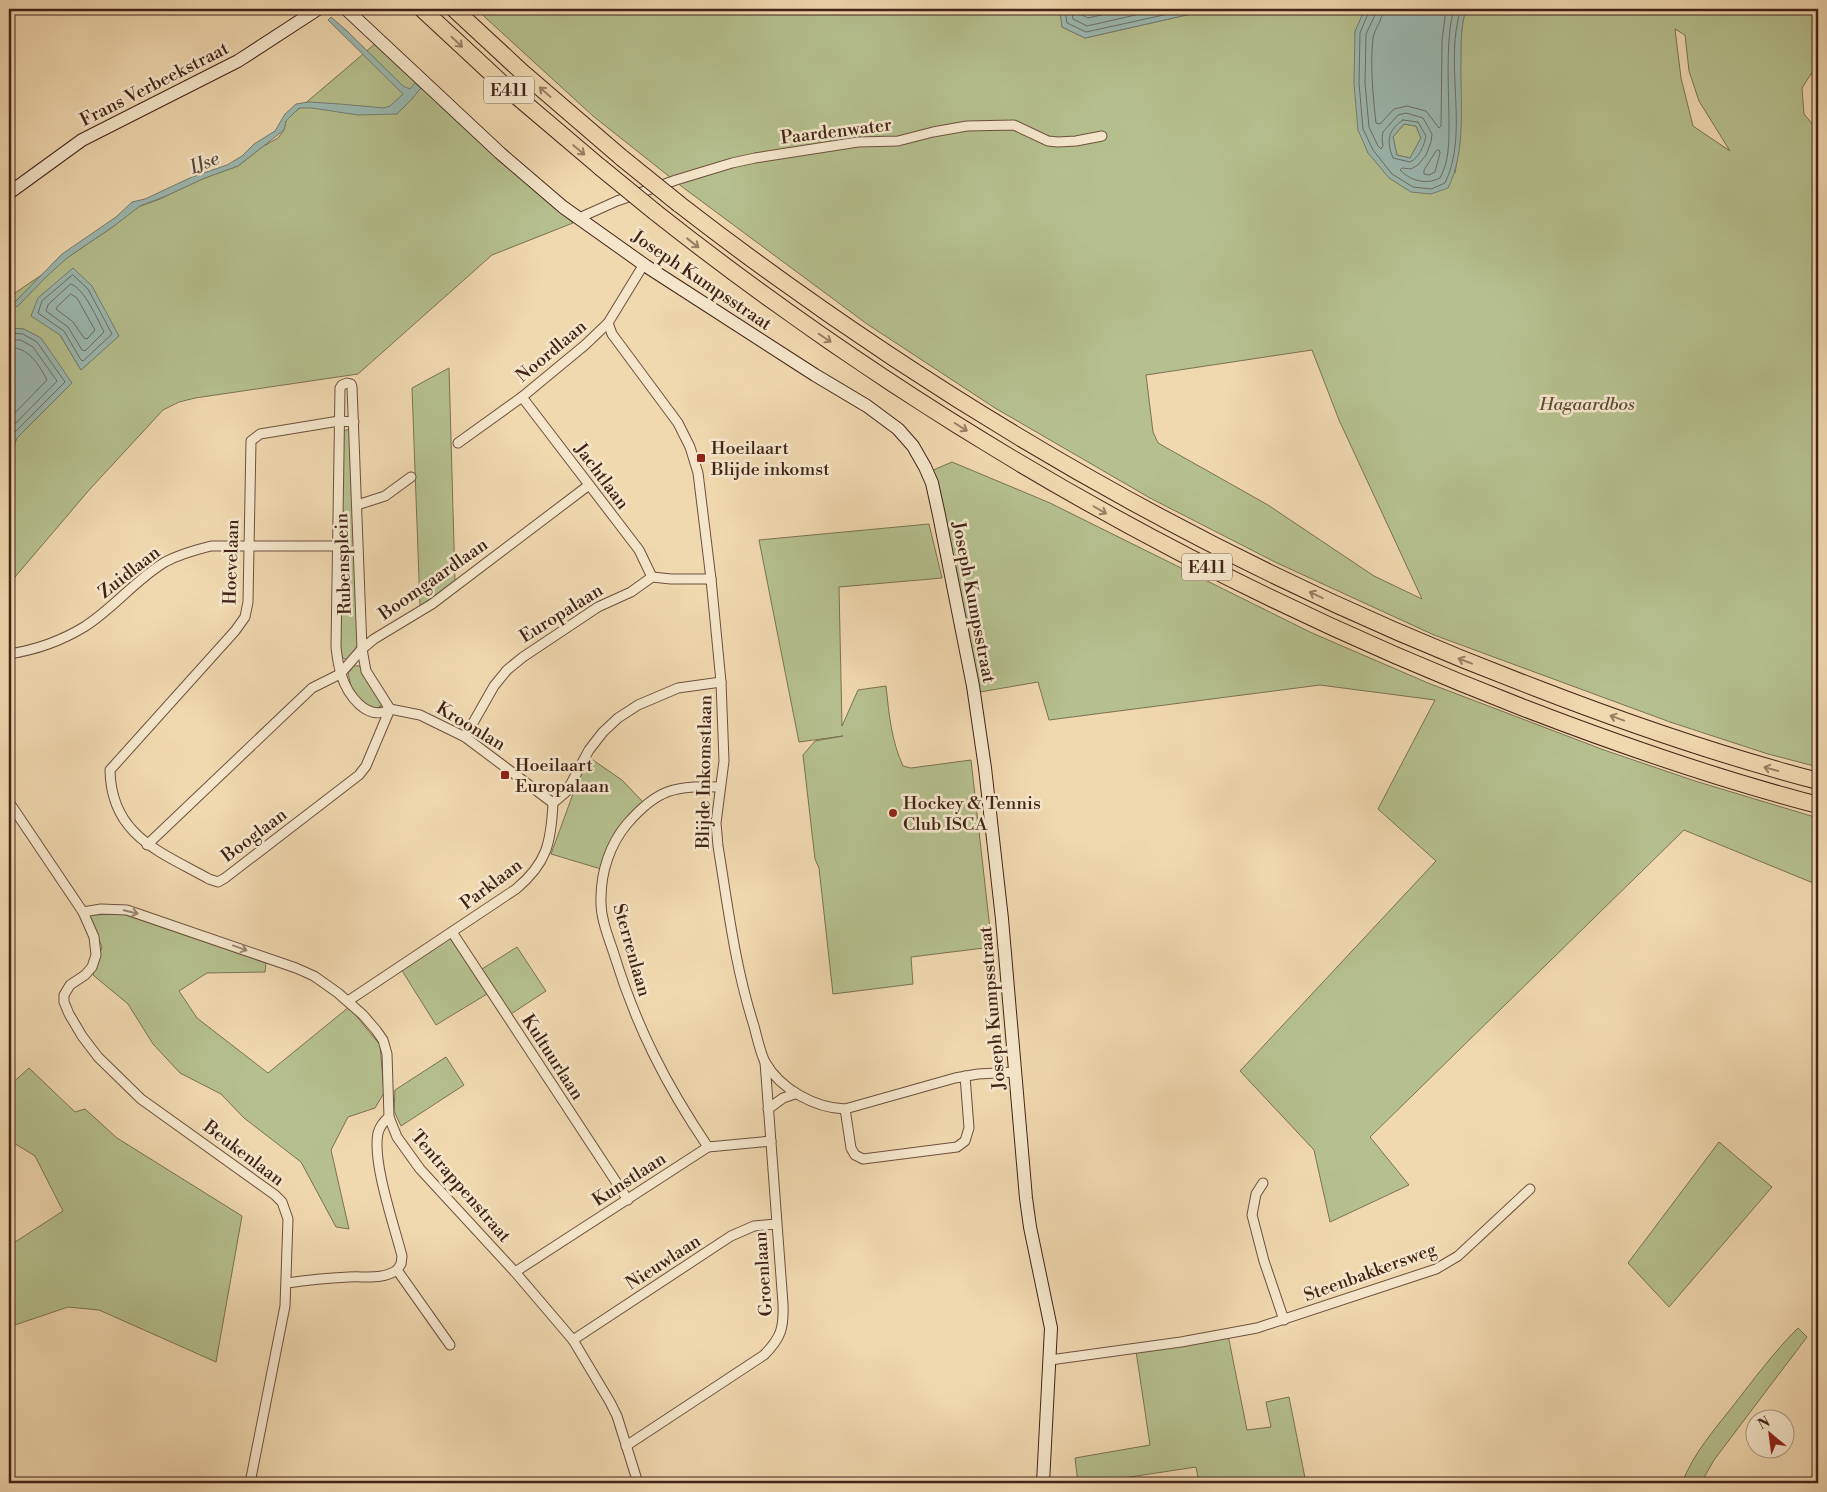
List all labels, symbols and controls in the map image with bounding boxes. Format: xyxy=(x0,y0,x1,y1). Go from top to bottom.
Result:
one-way arrow xyxy=(451,36,464,48)
street label: Frans Verbeekstraat xyxy=(76,37,233,132)
road number: E411 xyxy=(484,76,534,104)
one-way arrow xyxy=(539,87,552,98)
street label: Paardenwater xyxy=(779,113,893,150)
one-way arrow xyxy=(572,144,585,155)
water label: IJse xyxy=(185,146,223,180)
street label: Joseph Kumpsstraat xyxy=(626,224,777,336)
one-way arrow xyxy=(686,237,699,248)
street label: Noordlaan xyxy=(511,315,592,388)
one-way arrow xyxy=(817,333,831,343)
park label: Hagaardbos xyxy=(1538,393,1635,416)
one-way arrow xyxy=(953,423,967,433)
place label: Hoeilaart Blijde inkomst xyxy=(710,437,830,481)
street label: Jachtlaan xyxy=(569,438,634,514)
marker: Hoeilaart Blijde inkomst xyxy=(695,452,707,464)
one-way arrow xyxy=(1093,505,1108,515)
street label: Rubensplein xyxy=(330,512,357,615)
street label: Joseph Kumpsstraat xyxy=(946,518,1001,685)
street label: Hoevelaan xyxy=(219,519,244,605)
street label: Boomgaardlaan xyxy=(373,533,493,626)
street label: Zuidlaan xyxy=(94,541,165,604)
road number: E411 xyxy=(1182,554,1232,580)
street label: Europalaan xyxy=(515,579,608,648)
one-way arrow xyxy=(1309,590,1324,599)
one-way arrow xyxy=(1457,656,1473,665)
street label: Blijde Inkomstlaan xyxy=(692,695,717,850)
street label: Kroonlan xyxy=(432,697,510,756)
one-way arrow xyxy=(1610,713,1625,722)
place label: Hoeilaart Europalaan xyxy=(515,754,609,798)
one-way arrow xyxy=(1764,764,1780,773)
marker: Hoeilaart Europalaan xyxy=(499,769,511,781)
place label: Hockey & Tennis Club ISCA xyxy=(903,792,1041,836)
street label: Booglaan xyxy=(216,803,292,868)
marker: Hockey & Tennis Club ISCA xyxy=(887,807,899,819)
street label: Parklaan xyxy=(456,853,527,915)
street label: Sterrenlaan xyxy=(607,901,656,999)
one-way arrow xyxy=(123,908,139,917)
street label: Joseph Kumpsstraat xyxy=(974,925,1011,1092)
one-way arrow xyxy=(232,944,247,953)
street label: Kultuurlaan xyxy=(516,1010,589,1105)
street label: Beukenlaan xyxy=(198,1115,289,1191)
street label: Tentrappenstraat xyxy=(406,1125,516,1248)
street label: Kunstlaan xyxy=(588,1147,671,1212)
street label: Nieuwlaan xyxy=(621,1229,706,1295)
street label: Groenlaan xyxy=(749,1230,778,1317)
street label: Steenbakkersweg xyxy=(1301,1238,1440,1307)
north arrow xyxy=(1744,1410,1794,1460)
text: N xyxy=(1755,1413,1773,1434)

